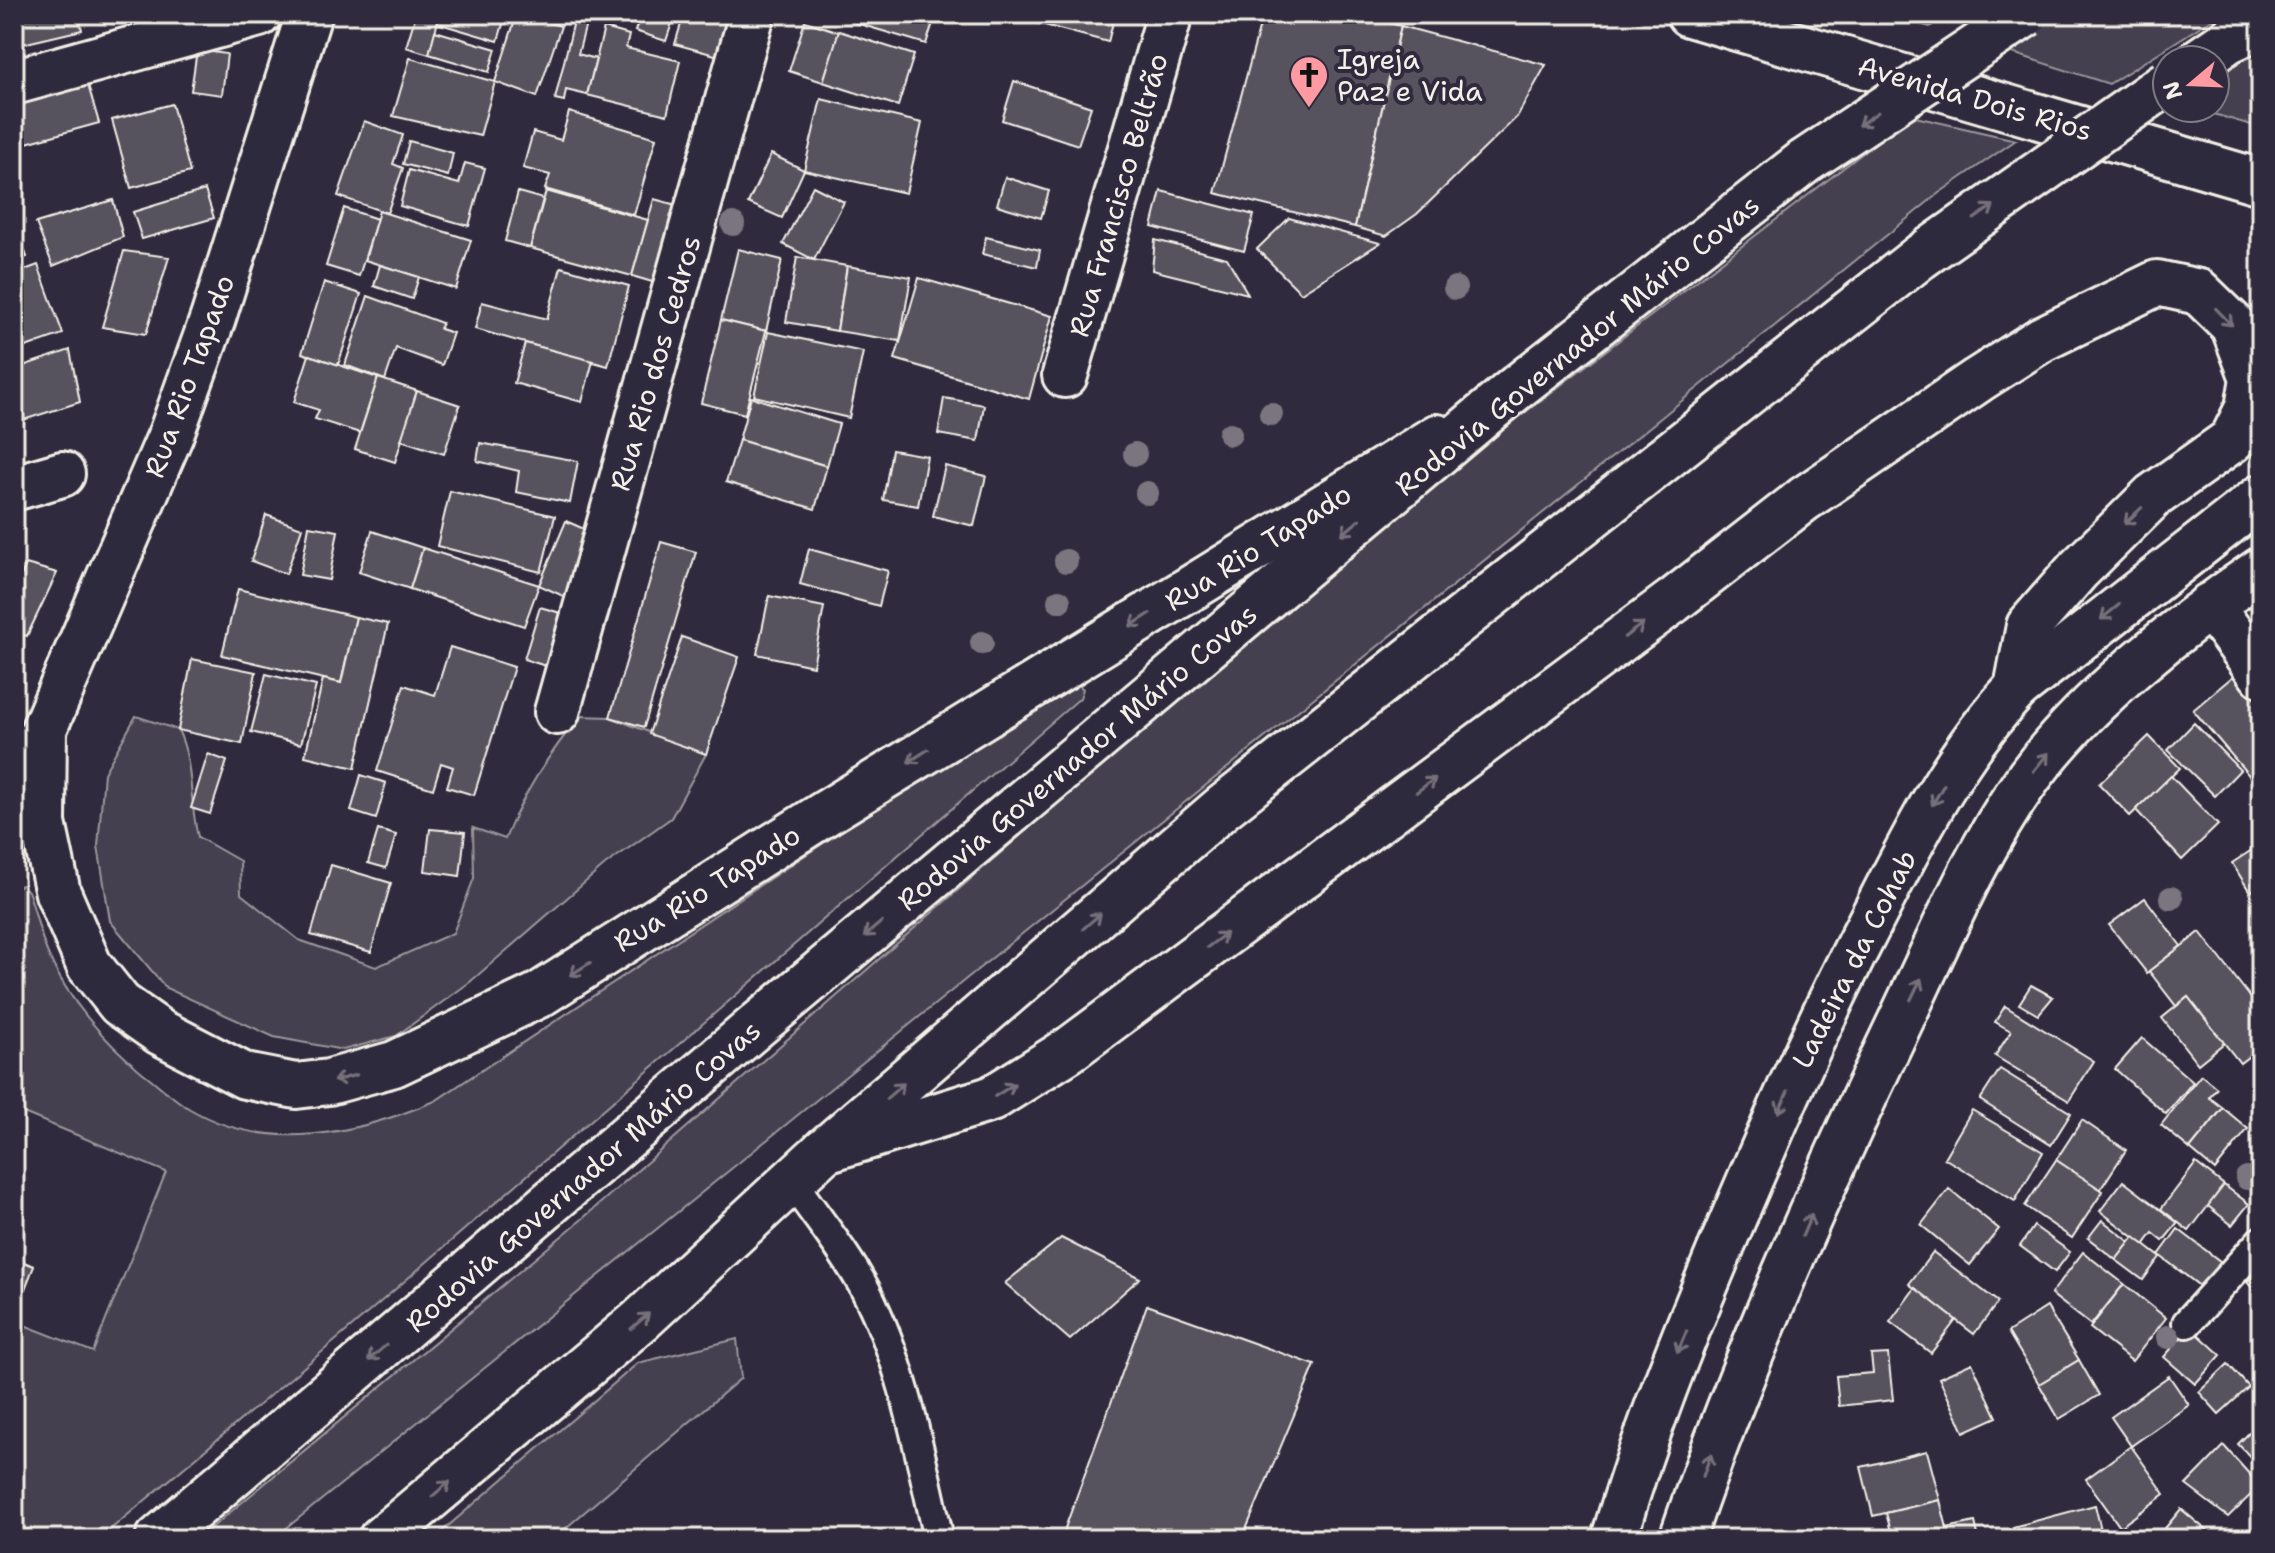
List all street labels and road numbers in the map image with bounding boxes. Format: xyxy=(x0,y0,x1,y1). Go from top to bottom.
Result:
street label: Avenida Dois Rios xyxy=(1853,46,2097,150)
street label: Rua Francisco Beltrão xyxy=(1059,49,1177,341)
street label: Rodovia Governador Mário Covas xyxy=(1387,186,1767,504)
street label: Rua Rio dos Cedros xyxy=(600,231,710,495)
street label: Rua Rio Tapado xyxy=(135,269,243,483)
street label: Rua Rio Tapado xyxy=(1157,474,1359,620)
street label: Rodovia Governador Mário Covas xyxy=(889,595,1265,919)
street label: Rua Rio Tapado xyxy=(606,815,808,961)
street label: Ladeira da Cohab xyxy=(1783,843,1925,1075)
street label: Rodovia Governador Mário Covas xyxy=(397,1011,769,1341)

